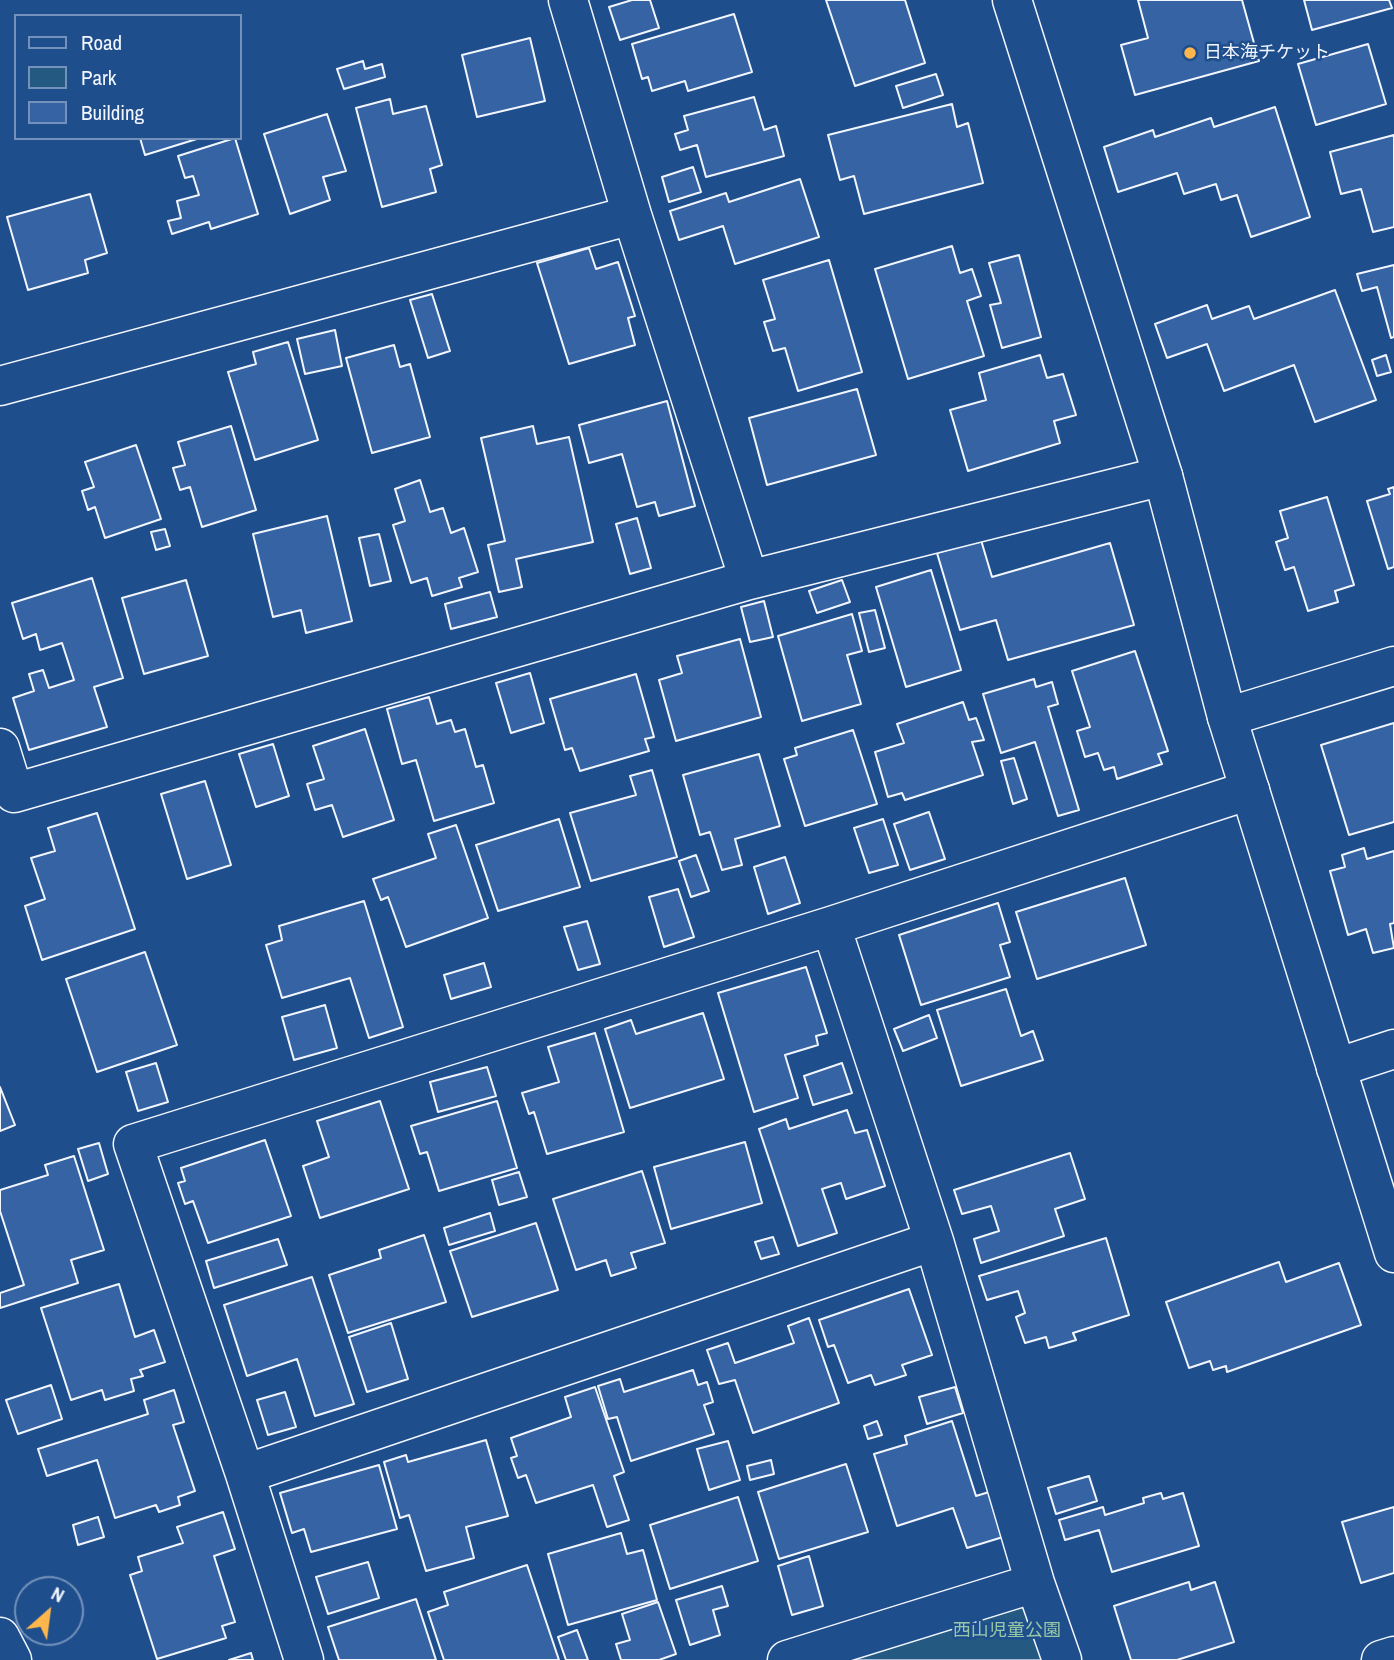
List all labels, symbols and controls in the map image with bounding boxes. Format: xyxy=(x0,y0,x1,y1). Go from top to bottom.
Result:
legend xyxy=(14,14,242,140)
text: Road xyxy=(81,28,122,57)
place label: 日本海チケット xyxy=(1204,42,1330,64)
marker: 日本海チケット xyxy=(1182,45,1198,61)
text: Park xyxy=(81,63,116,92)
text: Building xyxy=(81,98,144,127)
north arrow xyxy=(14,1576,84,1646)
text: N xyxy=(47,1580,69,1608)
park label: 西山児童公園 xyxy=(953,1620,1061,1642)

